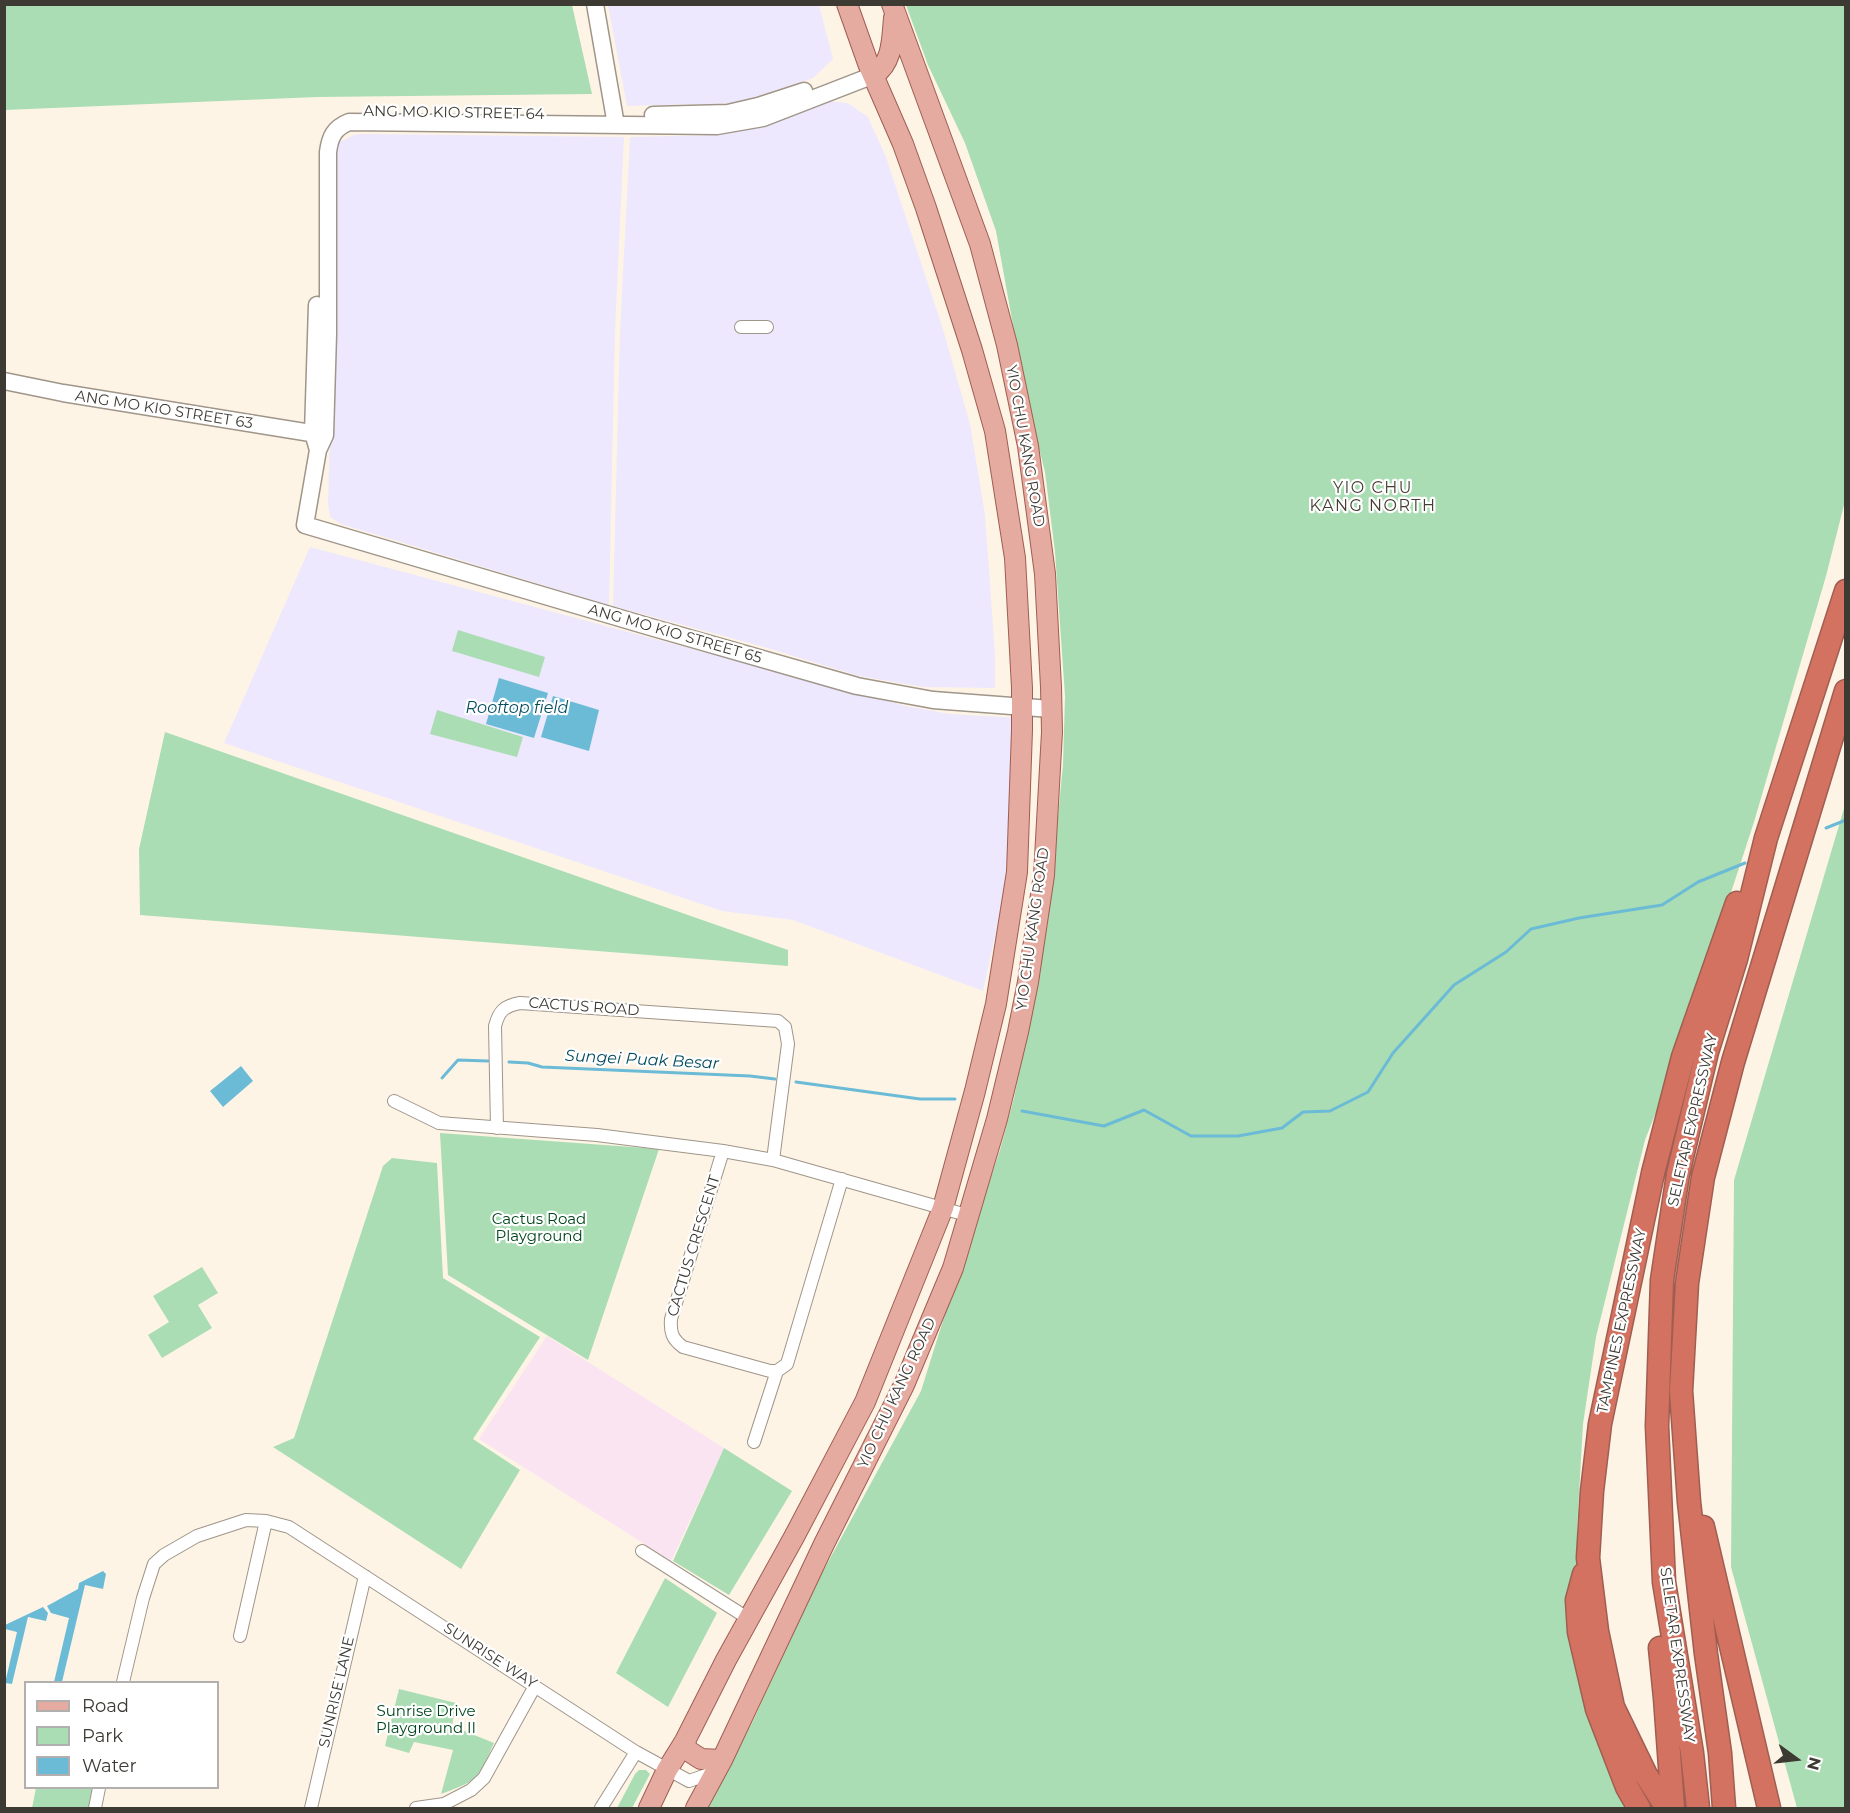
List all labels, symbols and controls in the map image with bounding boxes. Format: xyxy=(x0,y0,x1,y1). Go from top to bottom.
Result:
street label: ANG MO KIO STREET 64 xyxy=(363,102,545,124)
street label: YIO CHU KANG ROAD xyxy=(1002,364,1048,528)
street label: ANG MO KIO STREET 63 xyxy=(74,387,254,433)
district label: YIO CHU KANG NORTH xyxy=(1309,478,1437,516)
street label: ANG MO KIO STREET 65 xyxy=(586,601,764,667)
water label: Rooftop field xyxy=(466,698,568,718)
street label: YIO CHU KANG ROAD xyxy=(1013,846,1053,1012)
street label: CACTUS ROAD xyxy=(528,994,640,1020)
street label: SELETAR EXPRESSWAY xyxy=(1664,1032,1722,1208)
water label: Sungei Puak Besar xyxy=(565,1046,719,1074)
street label: CACTUS CRESCENT xyxy=(664,1173,724,1319)
park label: Cactus Road Playground xyxy=(492,1211,586,1246)
street label: TAMPINES EXPRESSWAY xyxy=(1594,1227,1650,1415)
street label: YIO CHU KANG ROAD xyxy=(854,1315,940,1471)
street label: SELETAR EXPRESSWAY xyxy=(1656,1566,1698,1744)
street label: SUNRISE WAY xyxy=(440,1619,540,1693)
street label: SUNRISE LANE xyxy=(315,1635,359,1749)
legend xyxy=(24,1681,219,1789)
text: Road xyxy=(82,1695,129,1717)
park label: Sunrise Drive Playground II xyxy=(376,1703,476,1738)
text: Park xyxy=(82,1725,123,1747)
north arrow xyxy=(1766,1729,1826,1789)
text: Water xyxy=(82,1755,137,1777)
text: N xyxy=(1803,1755,1825,1772)

